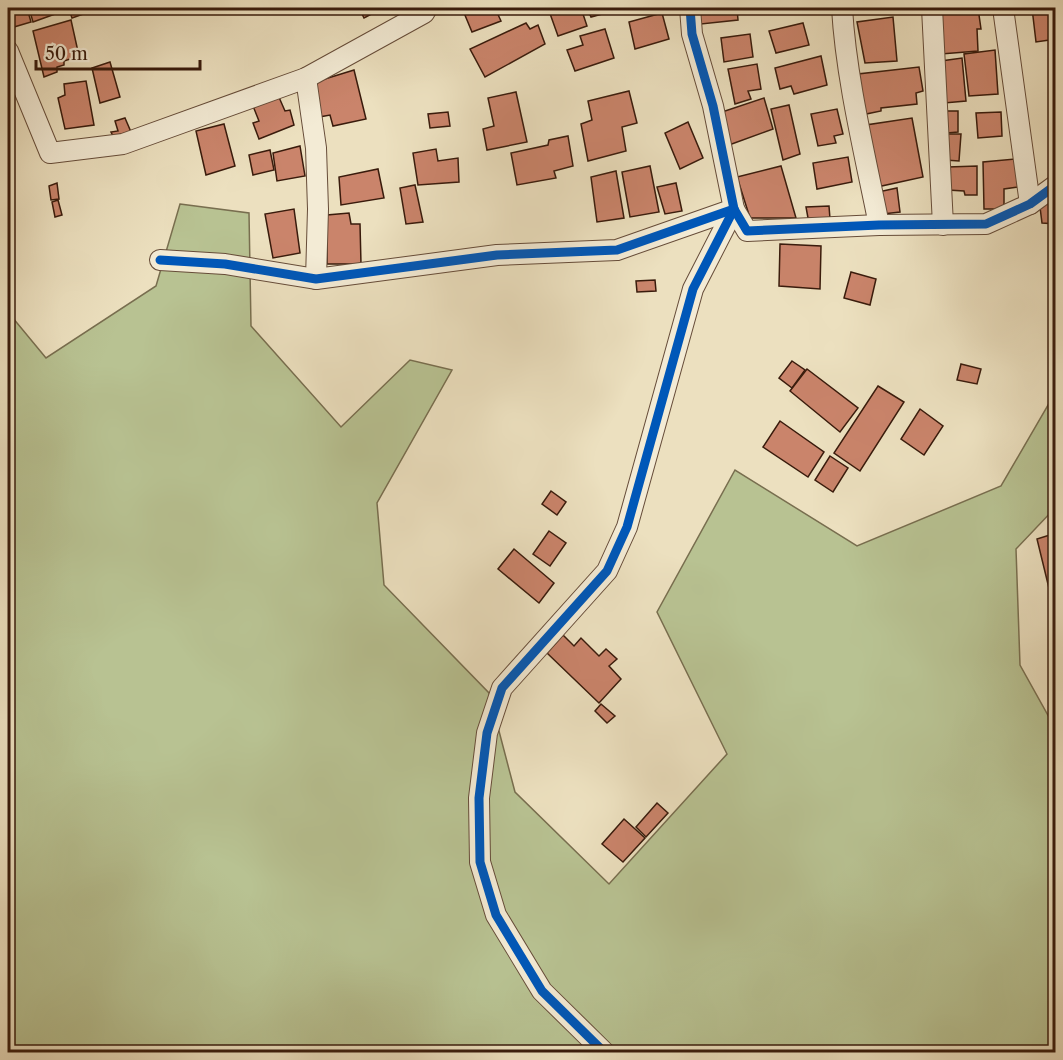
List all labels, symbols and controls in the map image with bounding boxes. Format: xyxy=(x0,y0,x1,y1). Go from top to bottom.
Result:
scale bar xyxy=(36,33,200,71)
text: 50 m xyxy=(45,43,88,65)

